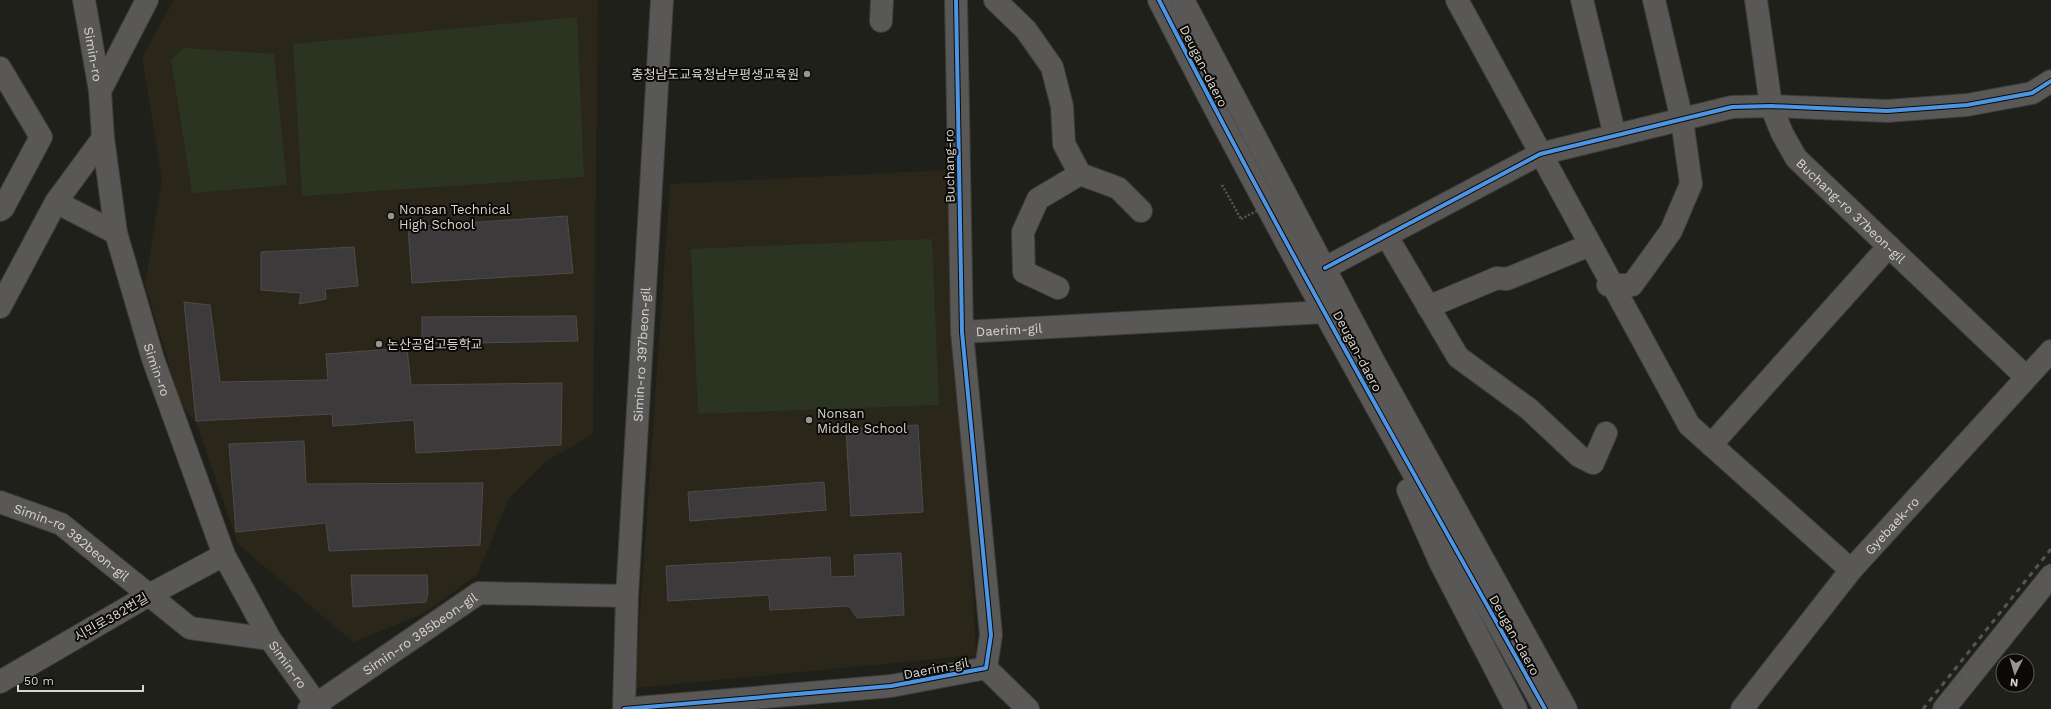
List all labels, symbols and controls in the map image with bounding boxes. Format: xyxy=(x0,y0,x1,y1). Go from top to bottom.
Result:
street label: Deugan-daero xyxy=(1176,23,1231,110)
street label: Simin-ro xyxy=(81,26,105,83)
place label: 충청남도교육청남부평생교육원 xyxy=(632,67,799,82)
marker: 충청남도교육청남부평생교육원 xyxy=(802,69,812,79)
street label: Buchang-ro xyxy=(941,129,958,203)
street label: Buchang-ro 37beon-gil xyxy=(1793,155,1909,266)
place label: Nonsan Technical High School xyxy=(399,202,510,232)
marker: Nonsan Technical High School xyxy=(386,211,396,221)
street label: Simin-ro 397beon-gil xyxy=(630,287,653,422)
street label: Deugan-daero xyxy=(1330,308,1385,395)
street label: Daerim-gil xyxy=(975,321,1043,339)
place label: 논산공업고등학교 xyxy=(387,337,483,352)
marker: 논산공업고등학교 xyxy=(374,339,384,349)
street label: Simin-ro xyxy=(141,341,173,398)
place label: Nonsan Middle School xyxy=(817,406,907,436)
marker: Nonsan Middle School xyxy=(804,415,814,425)
street label: Gyebaek-ro xyxy=(1862,494,1922,558)
street label: Simin-ro 382beon-gil xyxy=(12,501,132,584)
street label: 시민로382번길 xyxy=(72,590,151,645)
street label: Simin-ro 385beon-gil xyxy=(360,590,480,678)
street label: Deugan-daero xyxy=(1486,592,1543,678)
street label: Simin-ro xyxy=(265,638,310,692)
north arrow xyxy=(1995,653,2035,693)
street label: Daerim-gil xyxy=(902,655,970,682)
scale bar xyxy=(18,667,143,693)
text: 50 m xyxy=(24,674,54,688)
text: N xyxy=(2010,676,2019,689)

